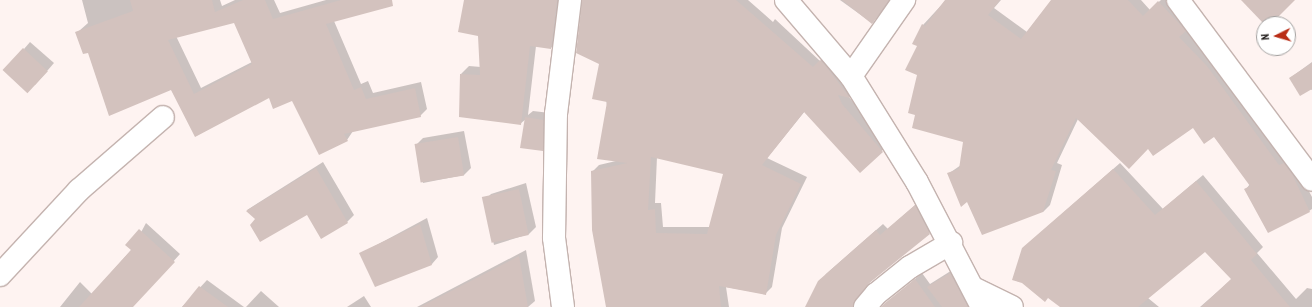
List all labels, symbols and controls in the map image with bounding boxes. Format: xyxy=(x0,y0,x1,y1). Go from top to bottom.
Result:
north arrow xyxy=(1256,16,1296,56)
text: N xyxy=(1258,33,1272,41)

